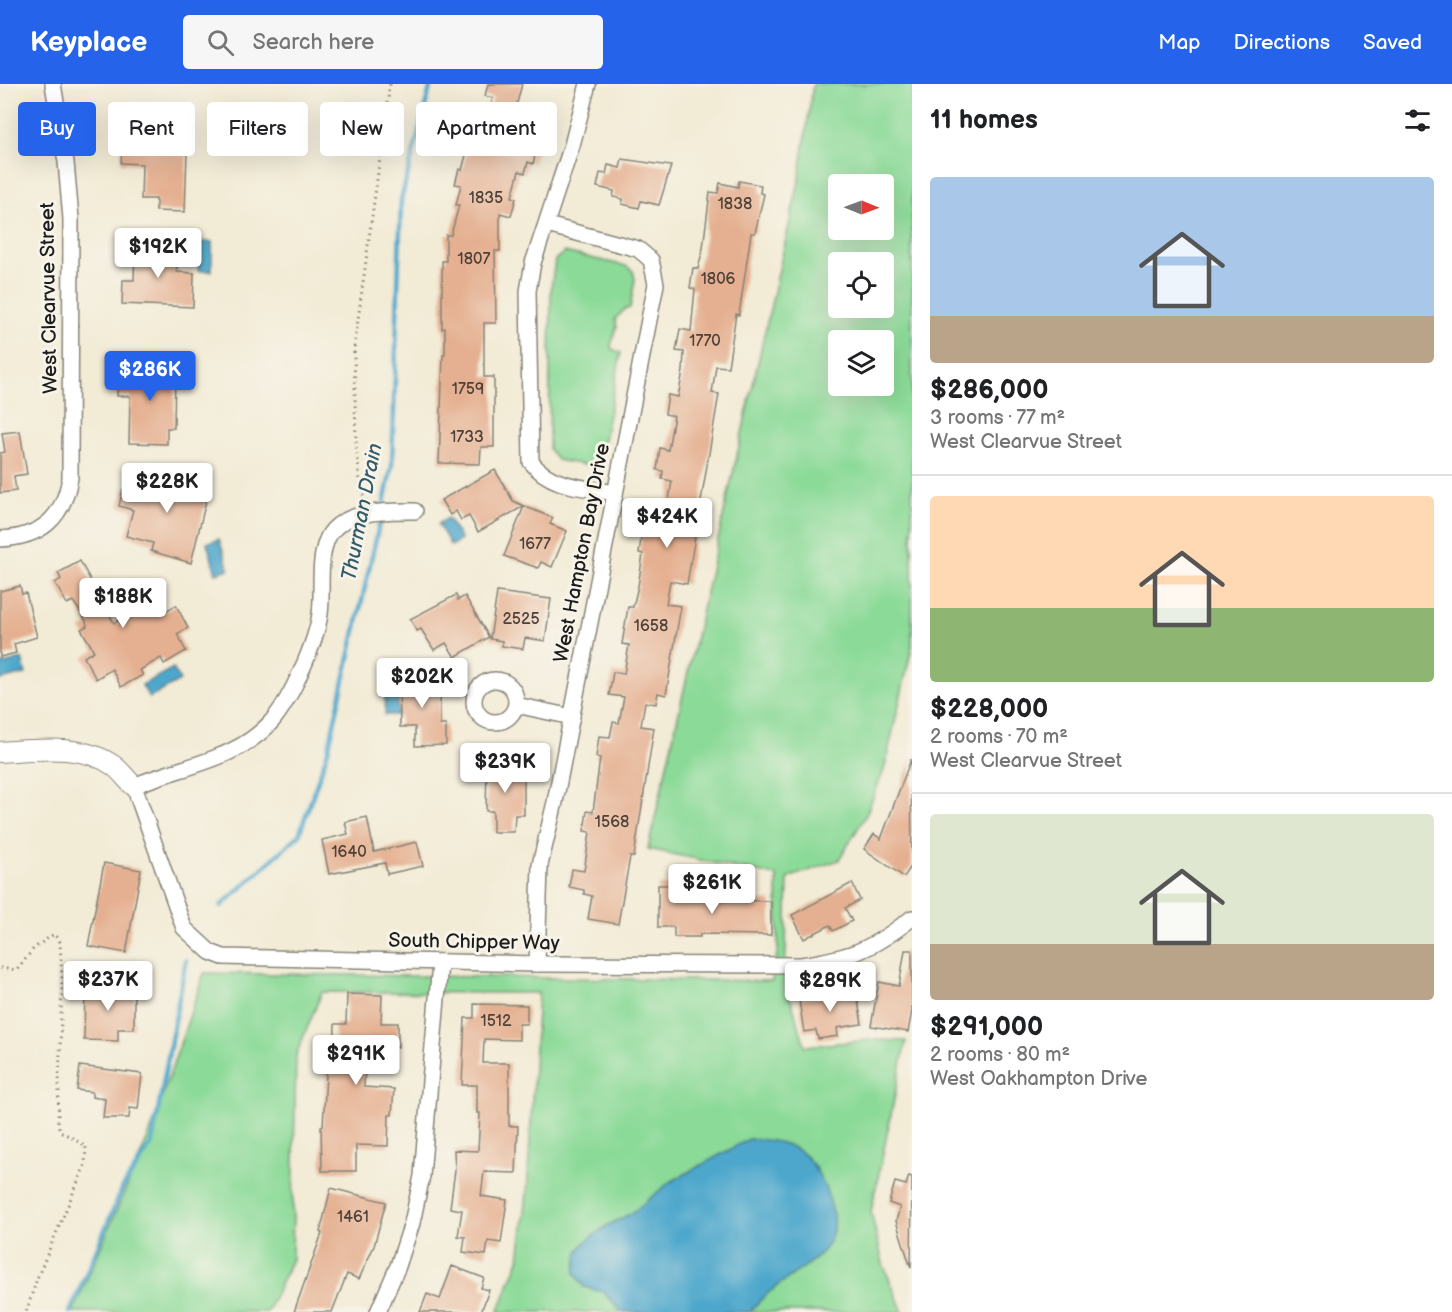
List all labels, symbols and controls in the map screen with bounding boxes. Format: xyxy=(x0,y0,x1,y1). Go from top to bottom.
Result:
search box xyxy=(183,15,603,69)
text: Keyplace xyxy=(30,26,147,59)
icon: search xyxy=(204,26,237,59)
text: Search here xyxy=(252,29,374,56)
text: Map xyxy=(1158,30,1201,55)
text: Directions xyxy=(1234,30,1330,55)
text: Saved xyxy=(1363,30,1422,55)
chip: Buy xyxy=(18,102,96,156)
chip: Rent xyxy=(108,102,195,156)
chip: Filters xyxy=(207,102,308,156)
chip: New xyxy=(320,102,404,156)
chip: Apartment xyxy=(416,102,557,156)
icon: filters xyxy=(1401,104,1434,137)
text: 11 homes xyxy=(930,105,1038,136)
north arrow xyxy=(828,174,894,240)
map controls xyxy=(828,174,894,396)
house number: 1835 xyxy=(469,189,503,208)
house number: 1838 xyxy=(718,195,752,214)
street label: West Clearvue Street xyxy=(35,202,63,394)
icon: home xyxy=(1128,216,1236,324)
pin: $192K xyxy=(116,228,200,279)
text: $192K xyxy=(129,235,187,259)
house number: 1807 xyxy=(458,250,491,269)
button: locate xyxy=(828,252,894,318)
house number: 1806 xyxy=(701,270,736,289)
button: layers xyxy=(828,330,894,396)
house number: 1770 xyxy=(689,332,721,351)
pin: $286K xyxy=(108,351,192,402)
text: $286K xyxy=(119,358,181,382)
text: $286,000 xyxy=(930,375,1048,406)
house number: 1759 xyxy=(452,380,484,399)
text: 3 rooms · 77 m² xyxy=(930,406,1065,430)
house number: 1733 xyxy=(450,428,484,447)
text: West Clearvue Street xyxy=(930,430,1122,454)
water label: Thurman Drain xyxy=(336,441,388,583)
street label: West Hampton Bay Drive xyxy=(549,441,615,665)
pin: $228K xyxy=(125,463,209,514)
text: $228K xyxy=(136,470,198,494)
pin: $424K xyxy=(625,498,709,549)
text: $424K xyxy=(636,505,698,529)
house number: 1677 xyxy=(519,535,551,554)
icon: home xyxy=(1128,535,1236,643)
pin: $188K xyxy=(81,578,165,629)
text: $188K xyxy=(93,585,153,609)
house number: 2525 xyxy=(502,610,540,629)
house number: 1658 xyxy=(634,617,668,636)
pin: $202K xyxy=(380,658,464,709)
text: $202K xyxy=(391,665,453,689)
text: $228,000 xyxy=(930,694,1048,725)
text: 2 rooms · 70 m² xyxy=(930,725,1068,749)
pin: $239K xyxy=(463,743,547,794)
text: West Clearvue Street xyxy=(930,749,1122,773)
text: $239K xyxy=(474,750,536,774)
house number: 1568 xyxy=(595,813,629,832)
house number: 1640 xyxy=(331,843,367,862)
icon: home xyxy=(1128,853,1236,961)
pin: $261K xyxy=(670,864,754,915)
text: $261K xyxy=(682,871,742,895)
street label: South Chipper Way xyxy=(388,929,560,955)
pin: $237K xyxy=(66,961,150,1012)
pin: $289K xyxy=(788,962,872,1013)
text: $237K xyxy=(78,968,138,992)
text: $289K xyxy=(799,969,861,993)
house number: 1512 xyxy=(481,1012,512,1031)
text: $291,000 xyxy=(930,1012,1043,1043)
pin: $291K xyxy=(314,1035,398,1086)
text: $291K xyxy=(327,1042,385,1066)
text: 2 rooms · 80 m² xyxy=(930,1043,1070,1067)
text: West Oakhampton Drive xyxy=(930,1067,1147,1091)
house number: 1461 xyxy=(337,1208,369,1227)

